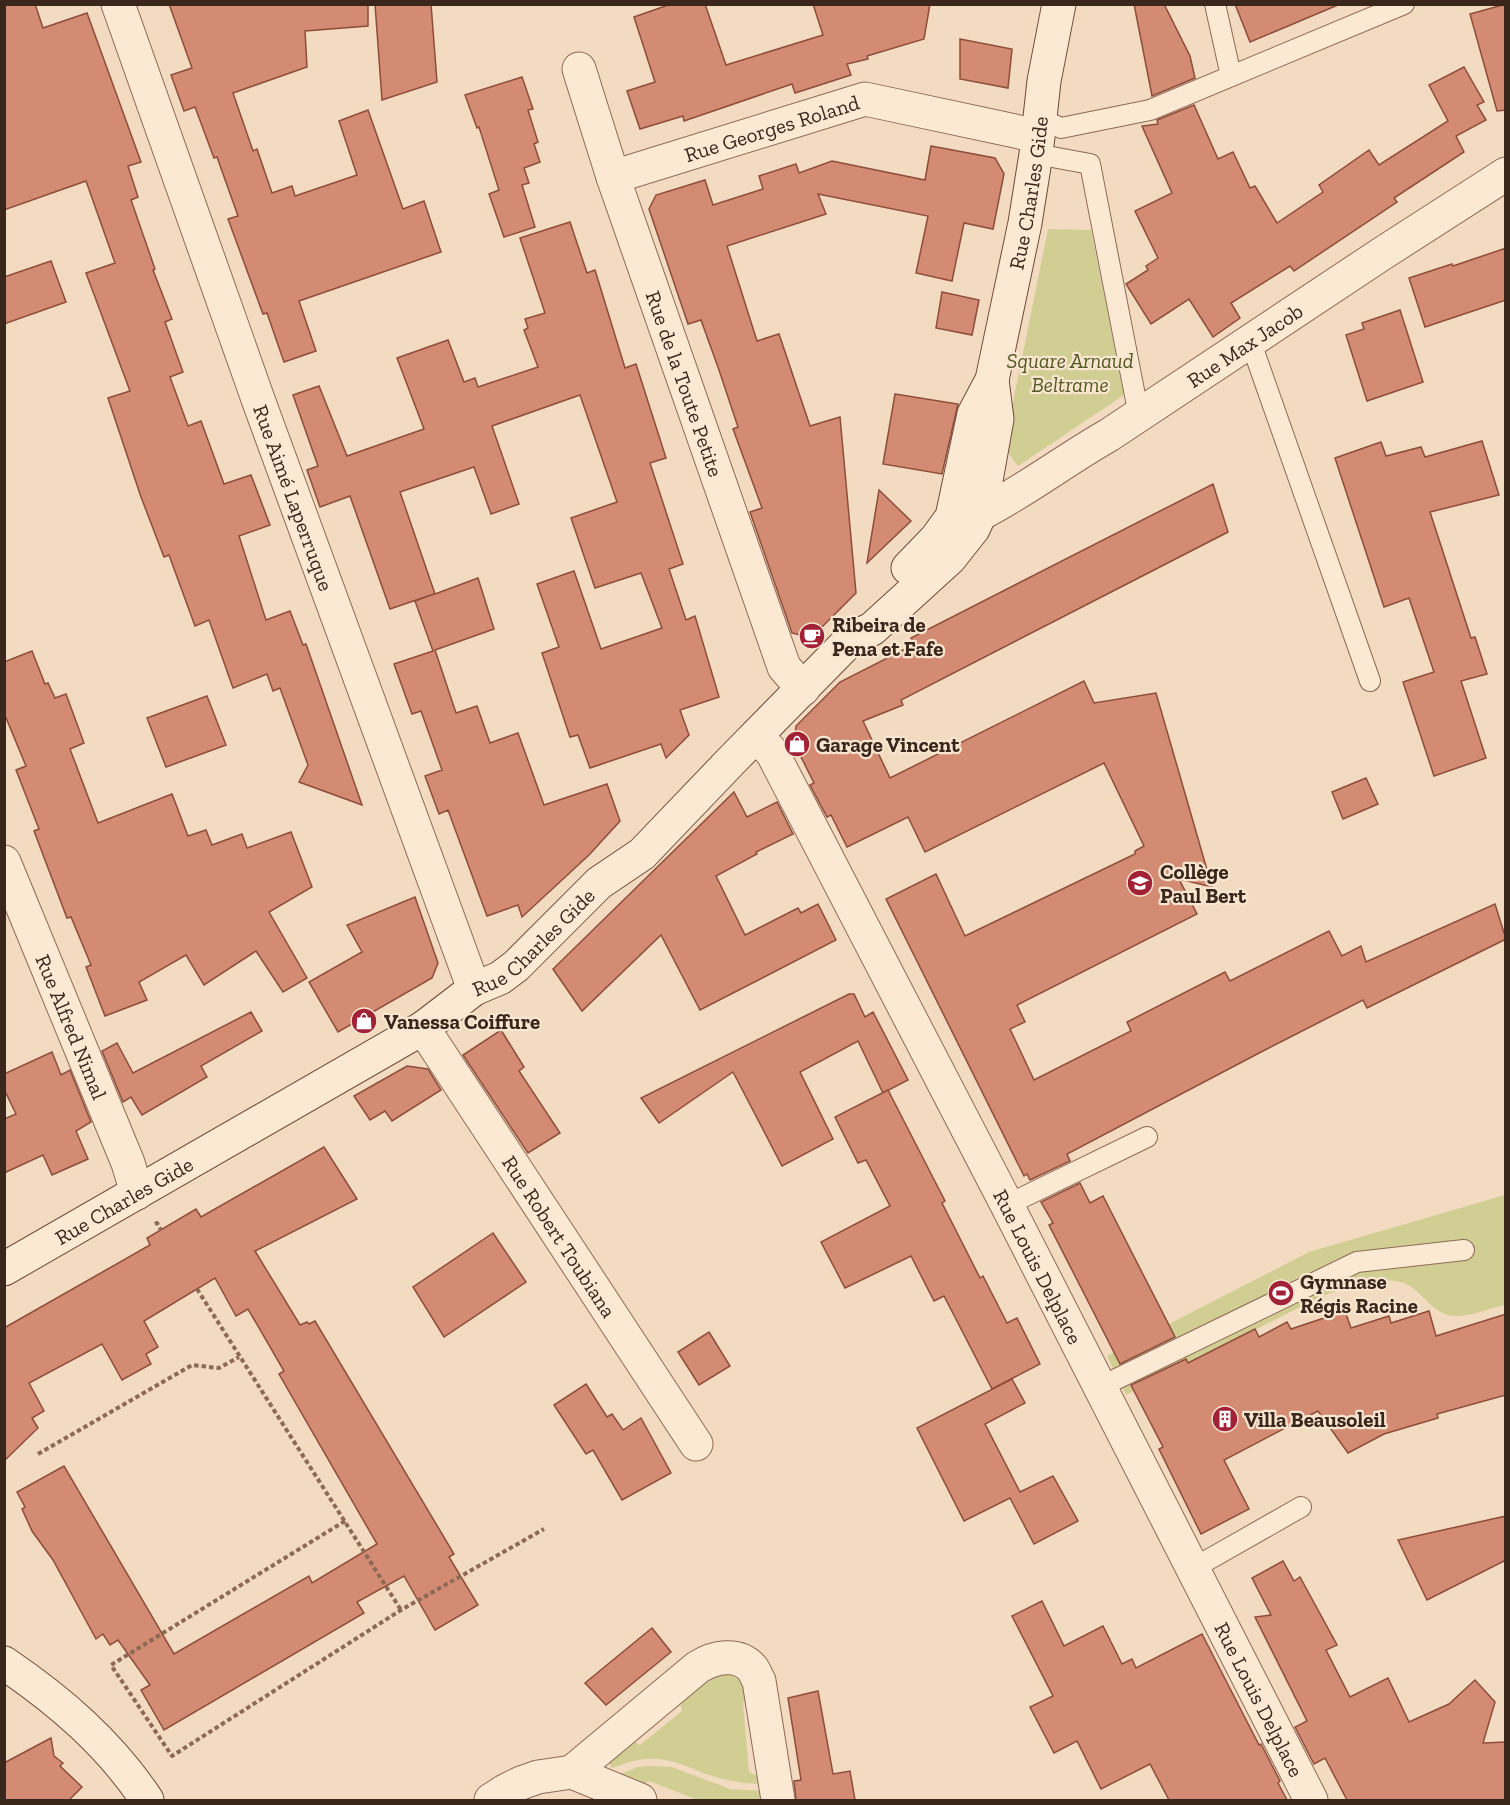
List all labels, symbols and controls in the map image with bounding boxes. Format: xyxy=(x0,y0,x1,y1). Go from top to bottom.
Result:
street label: Rue Georges Roland xyxy=(681,89,862,167)
street label: Rue Charles Gide xyxy=(1003,115,1053,272)
street label: Rue de la Toute Petite xyxy=(641,287,729,480)
street label: Rue Max Jacob xyxy=(1182,298,1307,392)
park label: Square Arnaud Beltrame xyxy=(1006,348,1134,397)
street label: Rue Aimé Laperruque xyxy=(248,401,340,594)
place label: Ribeira de Pena et Fafe xyxy=(832,612,943,661)
cafe icon: Ribeira de Pena et Fafe xyxy=(797,621,827,651)
shop icon: Garage Vincent xyxy=(782,729,812,759)
place label: Garage Vincent xyxy=(816,732,960,757)
place label: Collège Paul Bert xyxy=(1160,859,1247,908)
school or university icon: Collège Paul Bert xyxy=(1125,868,1155,898)
street label: Rue Charles Gide xyxy=(468,882,600,1001)
street label: Rue Alfred Nimal xyxy=(31,950,113,1103)
shop icon: Vanessa Coiffure xyxy=(349,1006,379,1036)
place label: Vanessa Coiffure xyxy=(384,1009,540,1034)
street label: Rue Robert Toubiana xyxy=(497,1150,622,1322)
street label: Rue Charles Gide xyxy=(50,1151,197,1250)
street label: Rue Louis Delplace xyxy=(988,1185,1088,1348)
place label: Gymnase Régis Racine xyxy=(1300,1269,1418,1318)
sports icon: Gymnase Régis Racine xyxy=(1266,1278,1296,1308)
building icon: Villa Beausoleil xyxy=(1210,1404,1240,1434)
place label: Villa Beausoleil xyxy=(1244,1407,1386,1432)
street label: Rue Louis Delplace xyxy=(1210,1618,1310,1781)

